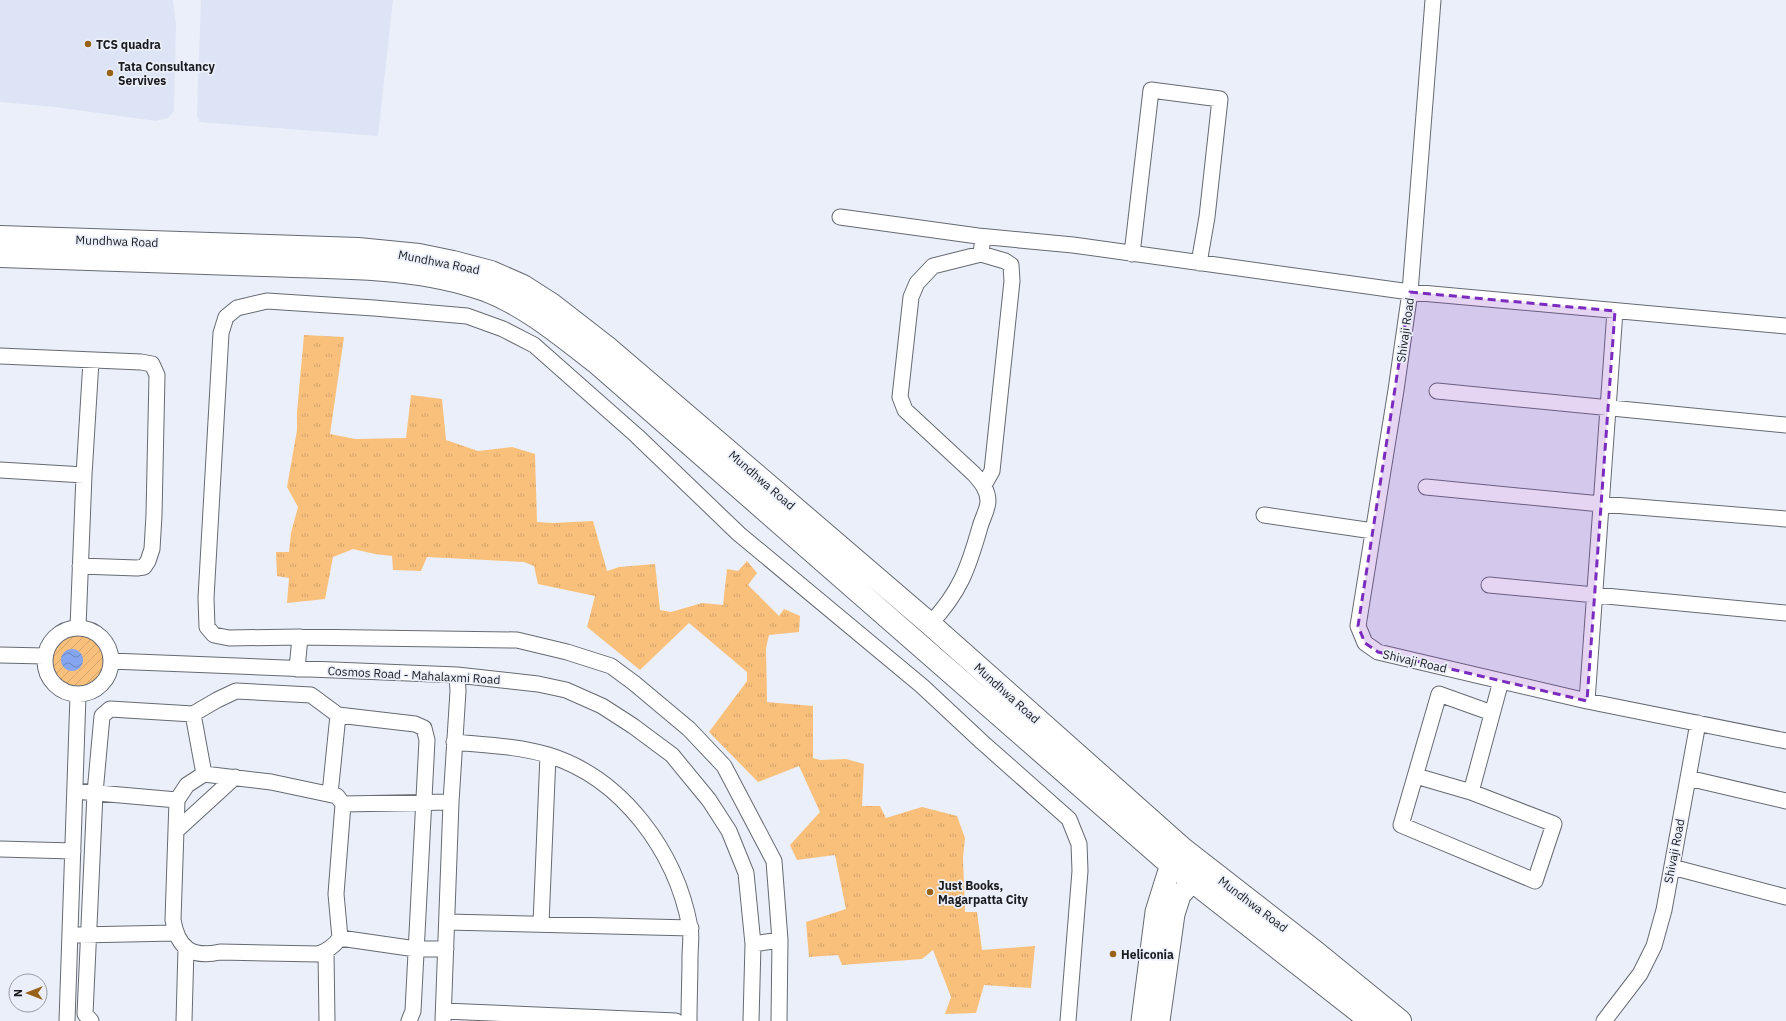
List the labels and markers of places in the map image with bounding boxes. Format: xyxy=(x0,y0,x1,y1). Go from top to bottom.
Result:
place label: TCS quadra xyxy=(96,37,161,52)
marker: TCS quadra xyxy=(83,39,93,49)
place label: Tata Consultancy Servives xyxy=(118,59,215,88)
marker: Tata Consultancy Servives xyxy=(105,68,115,78)
place label: Just Books, Magarpatta City xyxy=(938,878,1029,907)
marker: Just Books, Magarpatta City xyxy=(925,887,935,897)
place label: Heliconia xyxy=(1121,947,1174,962)
marker: Heliconia xyxy=(1108,949,1118,959)

